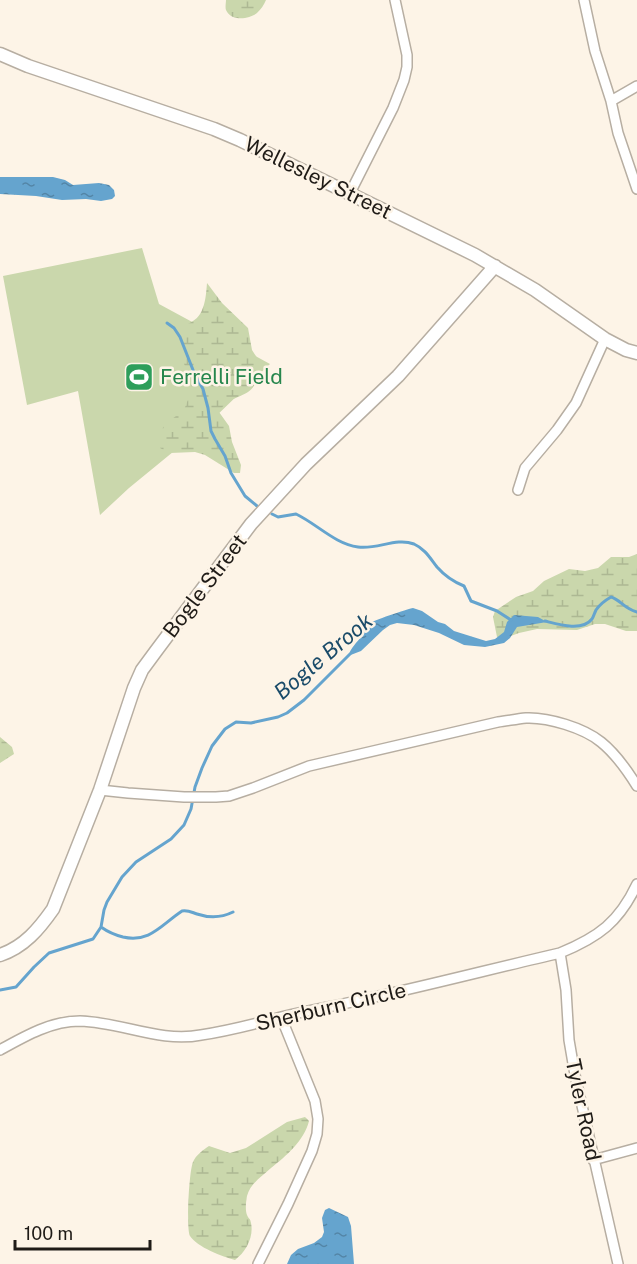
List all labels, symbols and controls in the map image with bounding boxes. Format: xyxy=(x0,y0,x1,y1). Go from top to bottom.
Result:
street label: Wellesley Street xyxy=(241,131,396,224)
sports icon: Ferrelli Field xyxy=(123,361,155,393)
place label: Ferrelli Field xyxy=(160,364,283,389)
street label: Bogle Street xyxy=(158,529,252,642)
water label: Bogle Brook xyxy=(268,607,378,705)
street label: Sherburn Circle xyxy=(253,977,408,1036)
street label: Tyler Road xyxy=(560,1057,606,1163)
scale bar xyxy=(15,1213,150,1251)
text: 100 m xyxy=(24,1223,73,1244)

